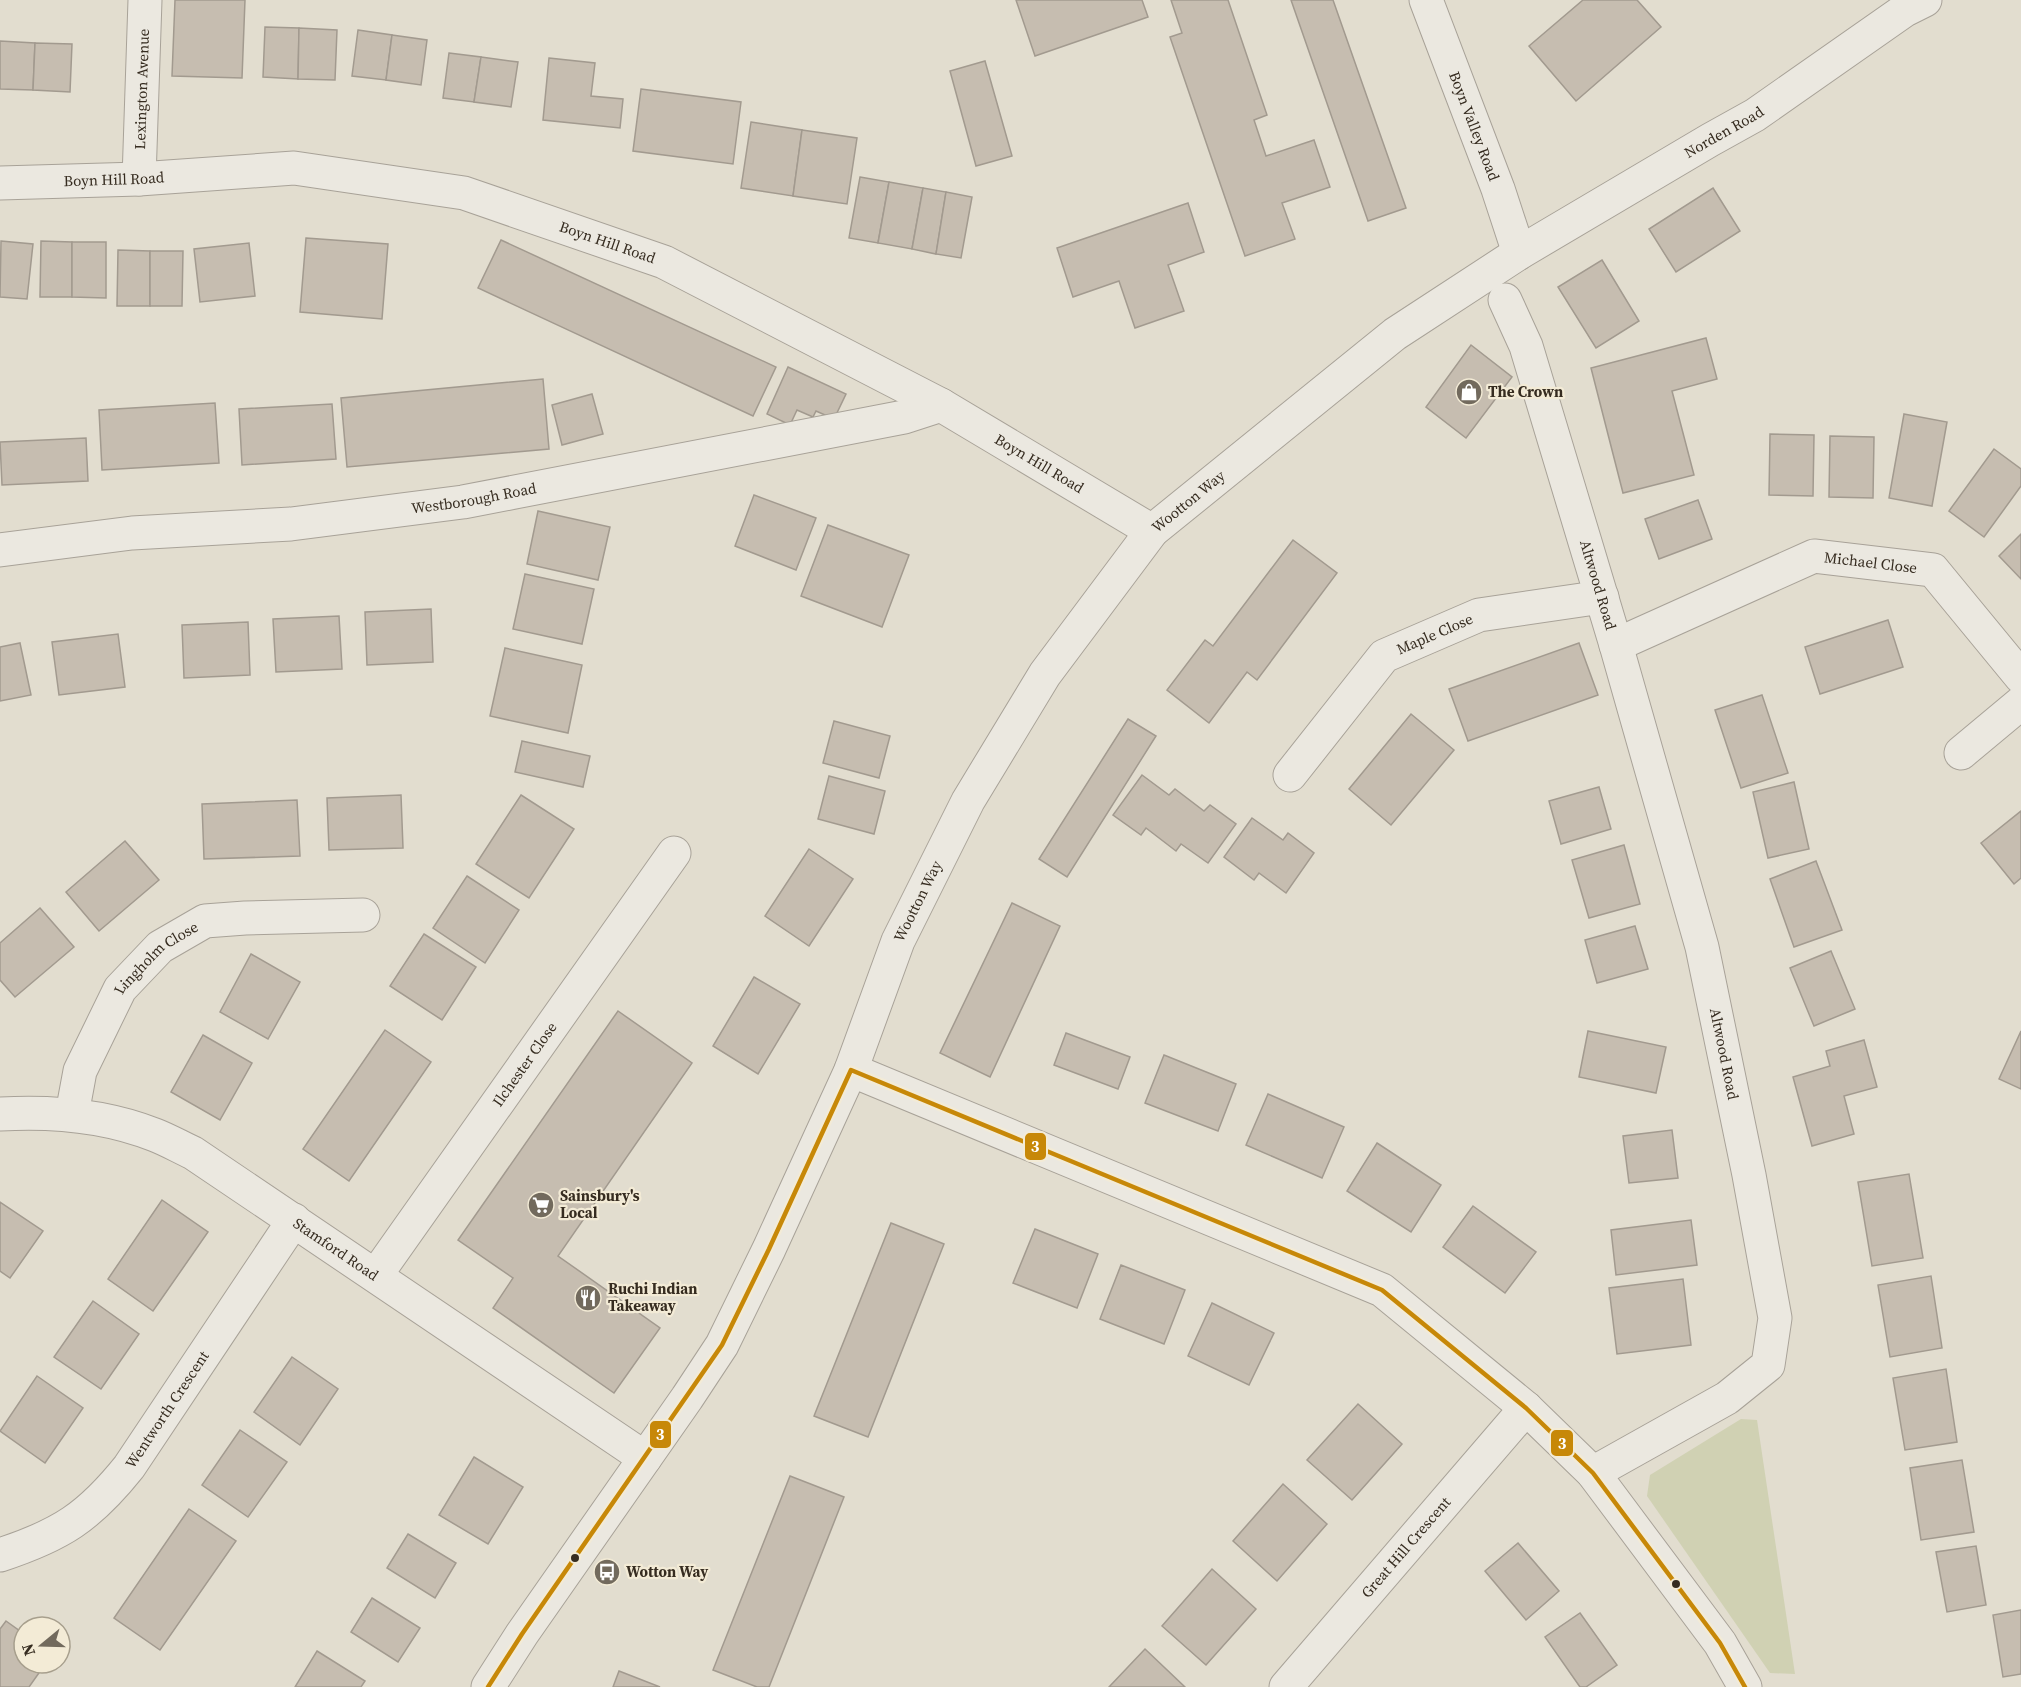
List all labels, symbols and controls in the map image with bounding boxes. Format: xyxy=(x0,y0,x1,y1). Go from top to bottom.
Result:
street label: Lexington Avenue xyxy=(129,28,154,150)
street label: Boyn Valley Road xyxy=(1444,68,1505,184)
street label: Norden Road xyxy=(1680,101,1768,163)
street label: Boyn Hill Road xyxy=(63,166,165,191)
street label: Boyn Hill Road xyxy=(557,216,659,269)
shop icon: The Crown xyxy=(1454,377,1484,407)
place label: The Crown xyxy=(1488,381,1563,402)
street label: Boyn Hill Road xyxy=(991,428,1088,498)
street label: Wootton Way xyxy=(1147,465,1229,537)
street label: Westborough Road xyxy=(410,477,538,519)
street label: Altwood Road xyxy=(1575,537,1622,633)
street label: Michael Close xyxy=(1823,546,1919,578)
street label: Maple Close xyxy=(1393,608,1476,659)
street label: Wootton Way xyxy=(888,856,947,945)
street label: Lingholm Close xyxy=(108,916,202,997)
street label: Altwood Road xyxy=(1705,1006,1744,1102)
street label: Ilchester Close xyxy=(487,1017,562,1111)
line badge: 3 xyxy=(1024,1132,1047,1161)
text: 3 xyxy=(1031,1135,1040,1157)
place label: Sainsbury's Local xyxy=(560,1185,640,1223)
supermarket icon: Sainsbury's Local xyxy=(526,1190,556,1220)
street label: Stamford Road xyxy=(289,1213,383,1286)
place label: Ruchi Indian Takeaway xyxy=(608,1278,697,1316)
restaurant icon: Ruchi Indian Takeaway xyxy=(573,1283,603,1313)
street label: Wentworth Crescent xyxy=(120,1346,214,1472)
line badge: 3 xyxy=(649,1420,672,1449)
text: 3 xyxy=(656,1423,665,1445)
line badge: 3 xyxy=(1550,1429,1574,1457)
text: 3 xyxy=(1558,1432,1567,1454)
street label: Great Hill Crescent xyxy=(1356,1492,1455,1602)
unlabelled marker xyxy=(569,1552,581,1564)
bus stop icon: Wotton Way xyxy=(592,1557,622,1587)
place label: Wotton Way xyxy=(626,1561,708,1582)
unlabelled marker xyxy=(1670,1578,1682,1590)
north arrow xyxy=(12,1615,72,1675)
text: N xyxy=(15,1640,40,1659)

